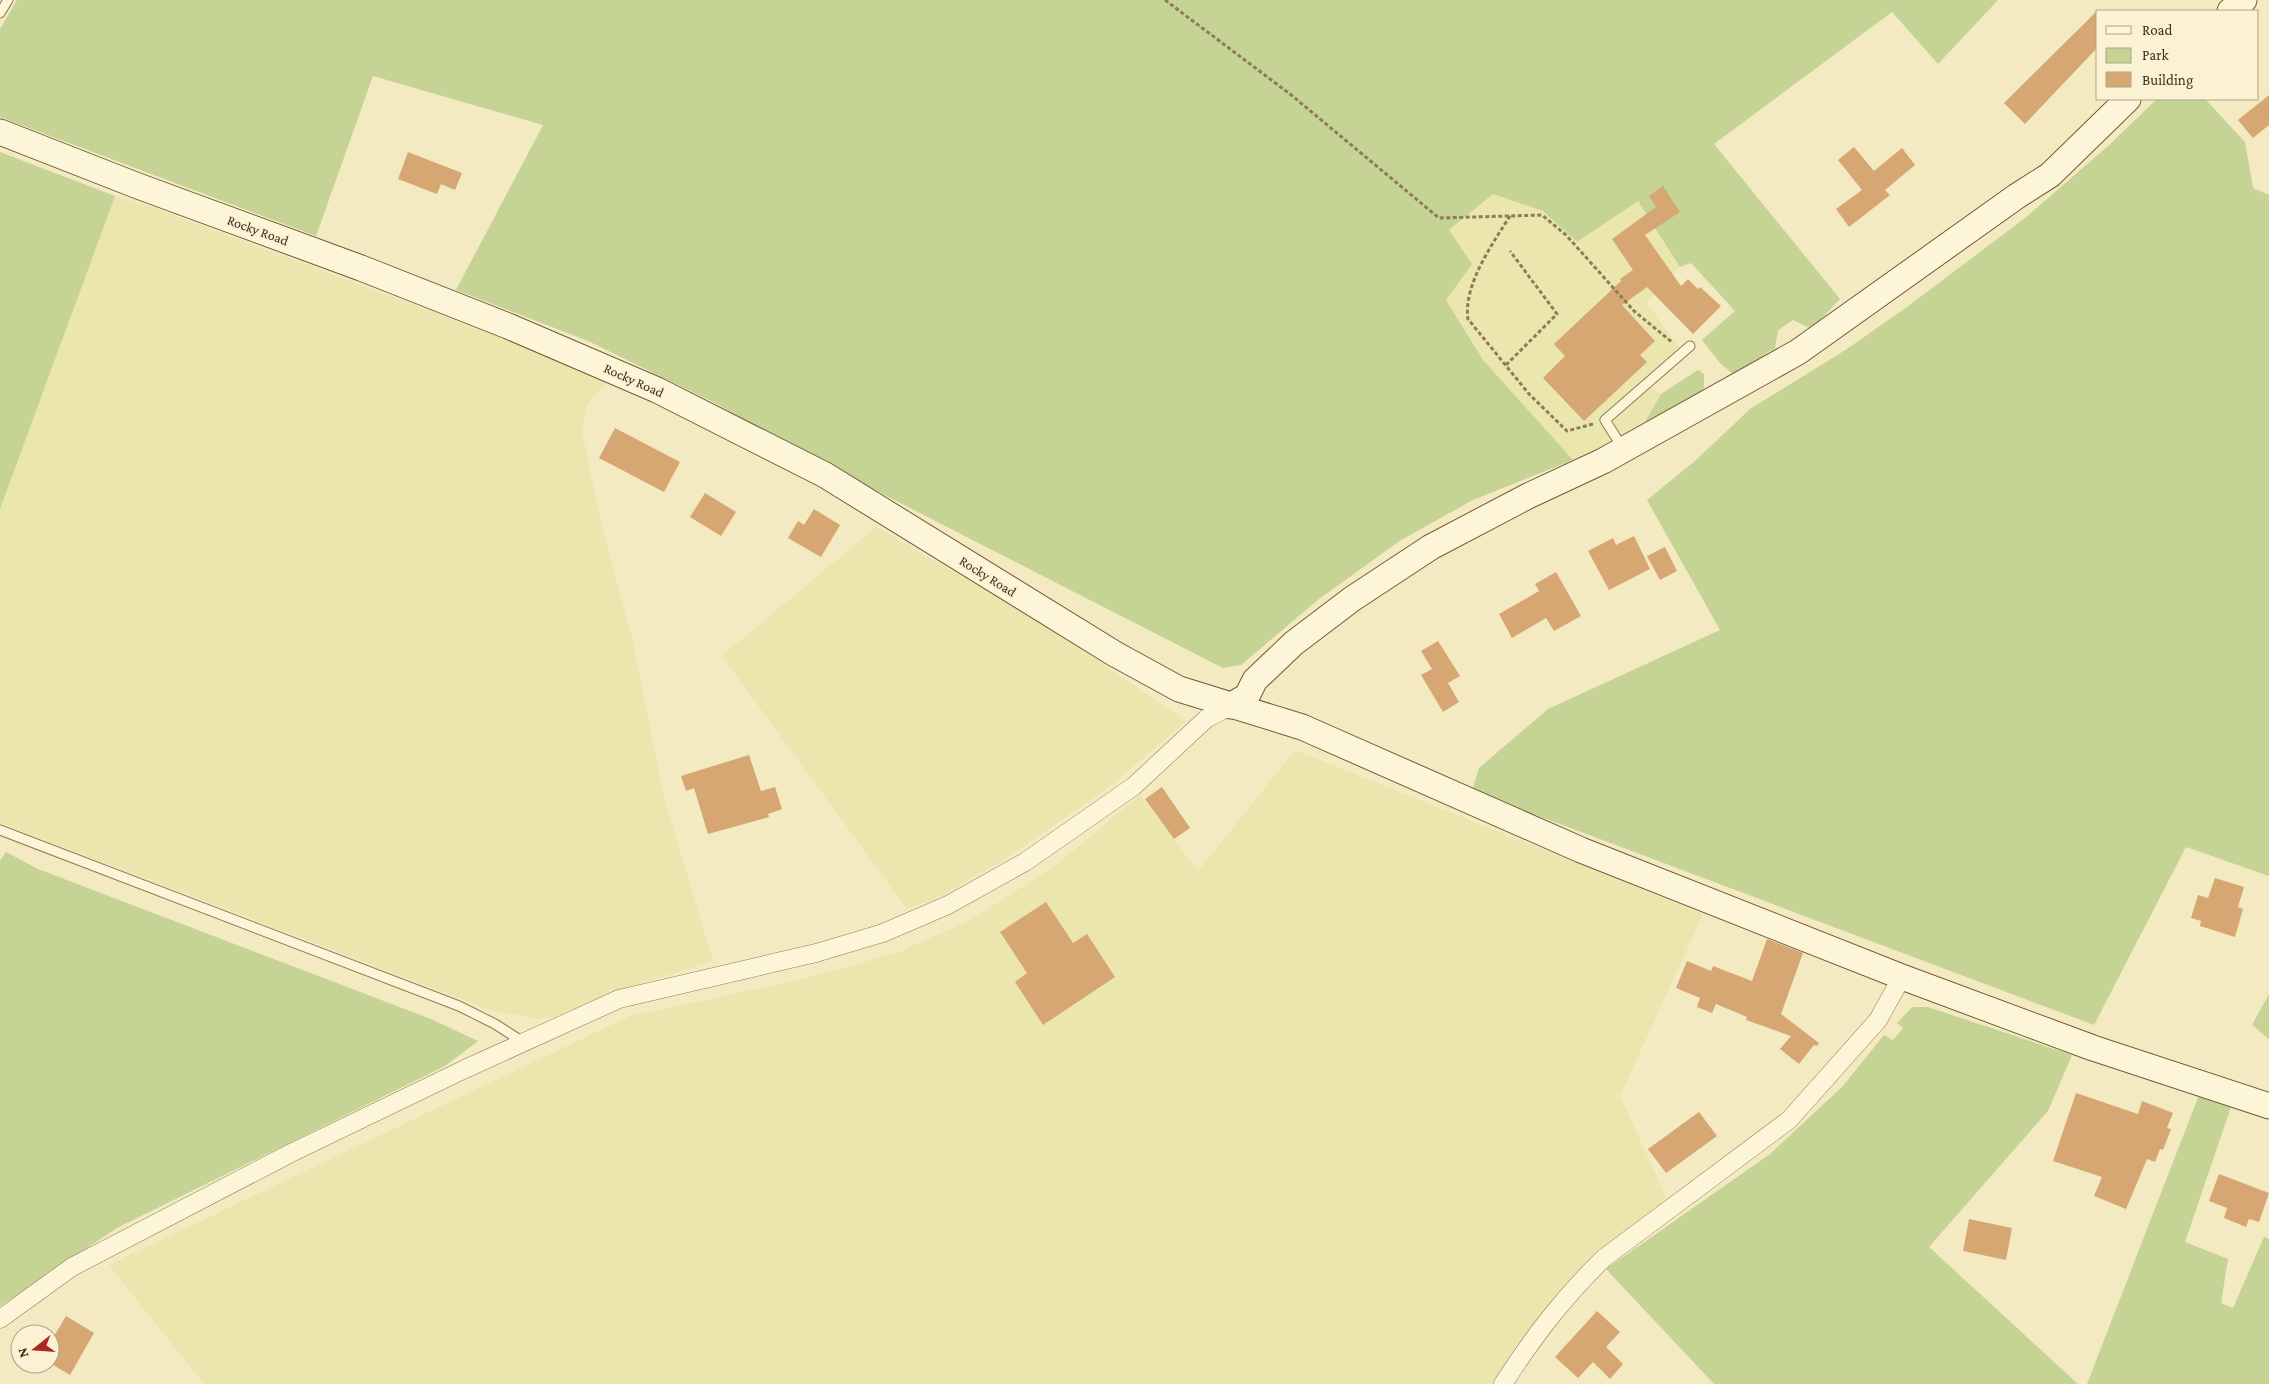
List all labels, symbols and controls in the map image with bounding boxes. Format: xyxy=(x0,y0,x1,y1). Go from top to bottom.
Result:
legend xyxy=(2096,10,2259,100)
text: Road xyxy=(2142,22,2173,38)
text: Park xyxy=(2142,47,2169,63)
text: Building xyxy=(2142,72,2193,89)
street label: Rocky Road xyxy=(225,212,291,249)
street label: Rocky Road xyxy=(601,360,667,401)
street label: Rocky Road xyxy=(957,552,1020,600)
north arrow xyxy=(10,1324,60,1374)
text: N xyxy=(13,1345,32,1360)

